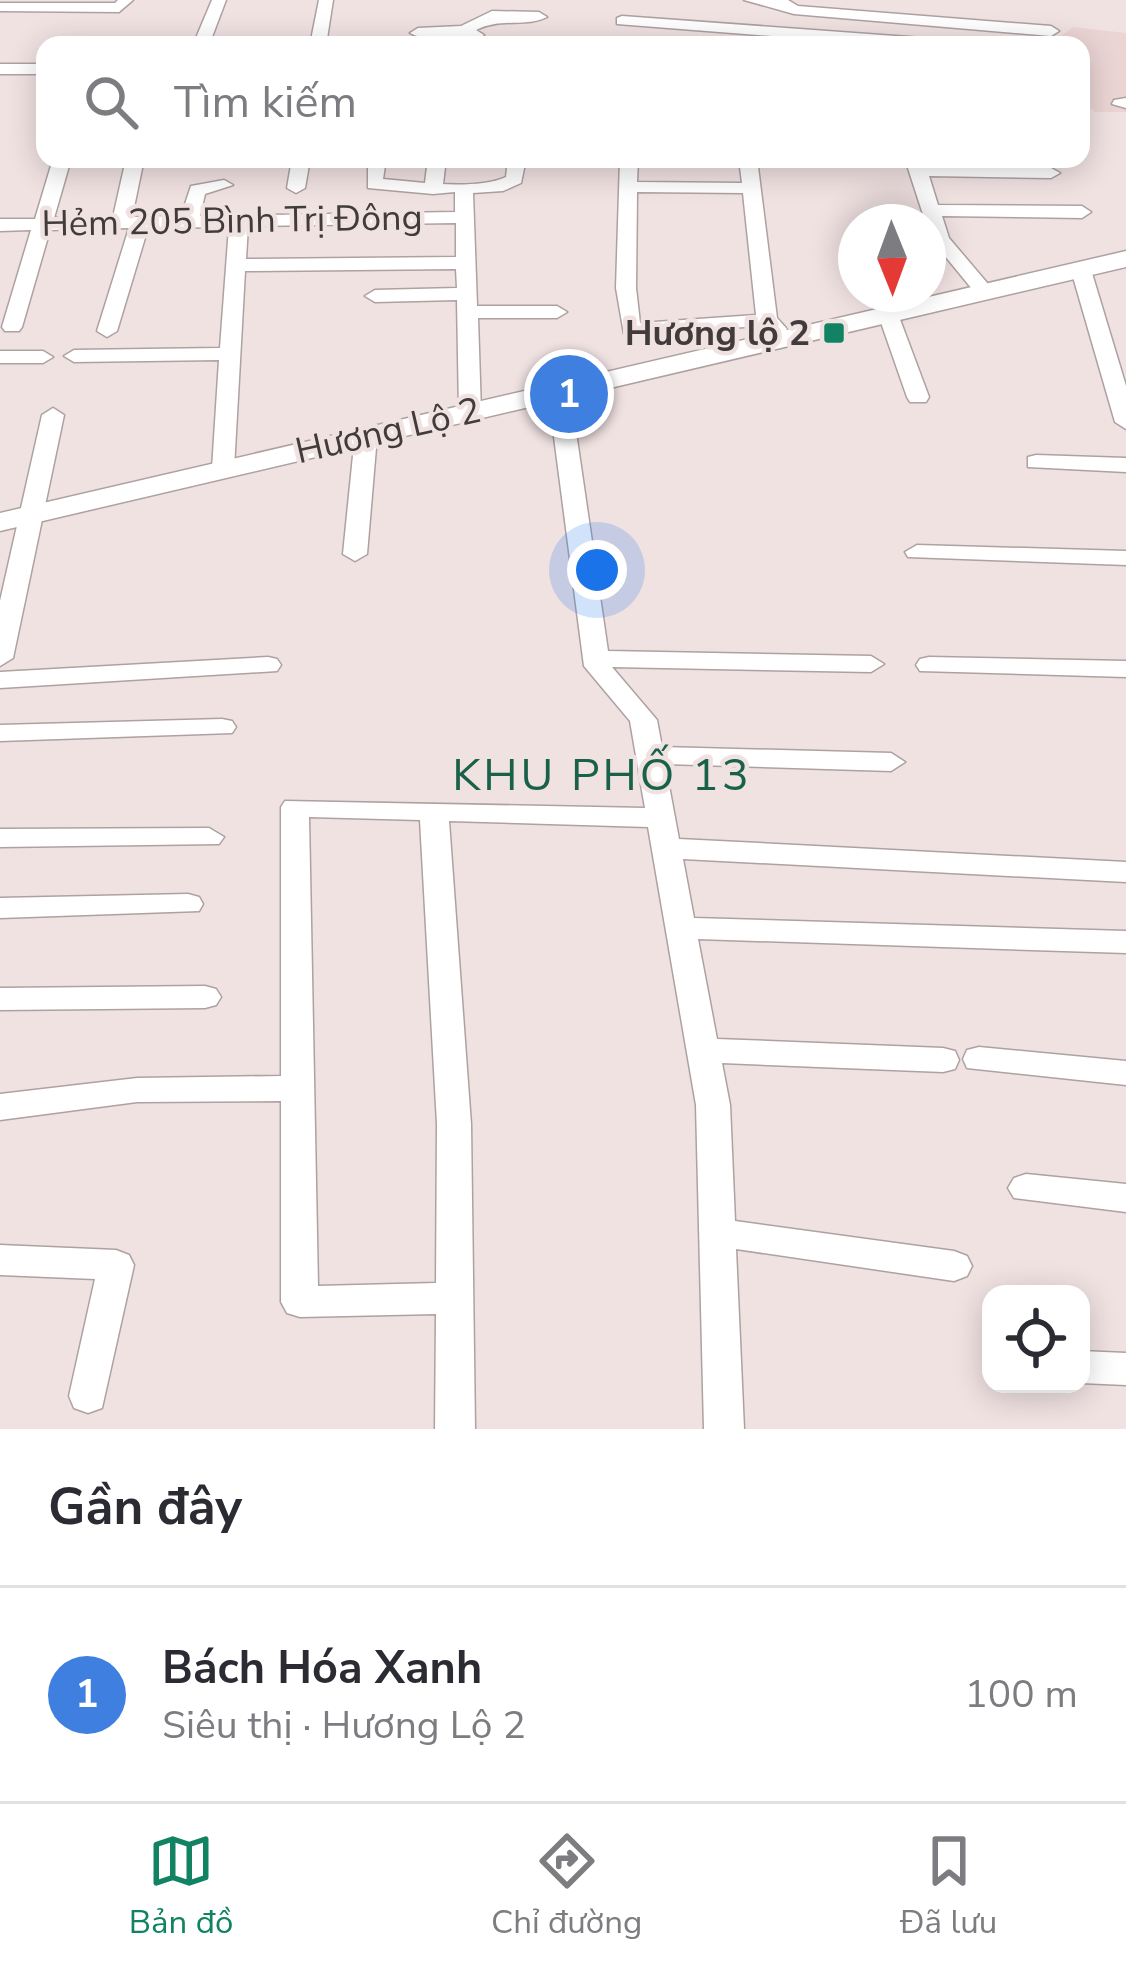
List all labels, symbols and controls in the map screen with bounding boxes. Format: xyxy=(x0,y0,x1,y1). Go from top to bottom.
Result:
search box xyxy=(36,36,1090,168)
icon: search xyxy=(78,69,144,135)
text: Tìm kiếm xyxy=(174,72,357,133)
street label: Hẻm 205 Bình Trị Đông xyxy=(41,193,423,249)
north arrow xyxy=(838,204,946,312)
place label: Hương lộ 2 xyxy=(625,309,810,358)
marker: Hương lộ 2 xyxy=(821,320,847,346)
pin: 1 xyxy=(530,349,608,439)
street label: Hương Lộ 2 xyxy=(291,386,485,476)
your location xyxy=(567,540,627,600)
district label: KHU PHỐ 13 xyxy=(452,744,752,806)
map controls xyxy=(982,1285,1090,1393)
button: locate xyxy=(982,1285,1090,1393)
text: Gần đây xyxy=(48,1472,242,1542)
text: Bách Hóa Xanh xyxy=(162,1638,482,1699)
text: 1 xyxy=(75,1668,99,1721)
text: 100 m xyxy=(964,1668,1078,1721)
text: Siêu thị · Hương Lộ 2 xyxy=(162,1699,526,1752)
tab: Bản đồ xyxy=(129,1828,233,1945)
tab: Chỉ đường xyxy=(491,1828,642,1945)
tab: Đã lưu xyxy=(900,1828,997,1945)

